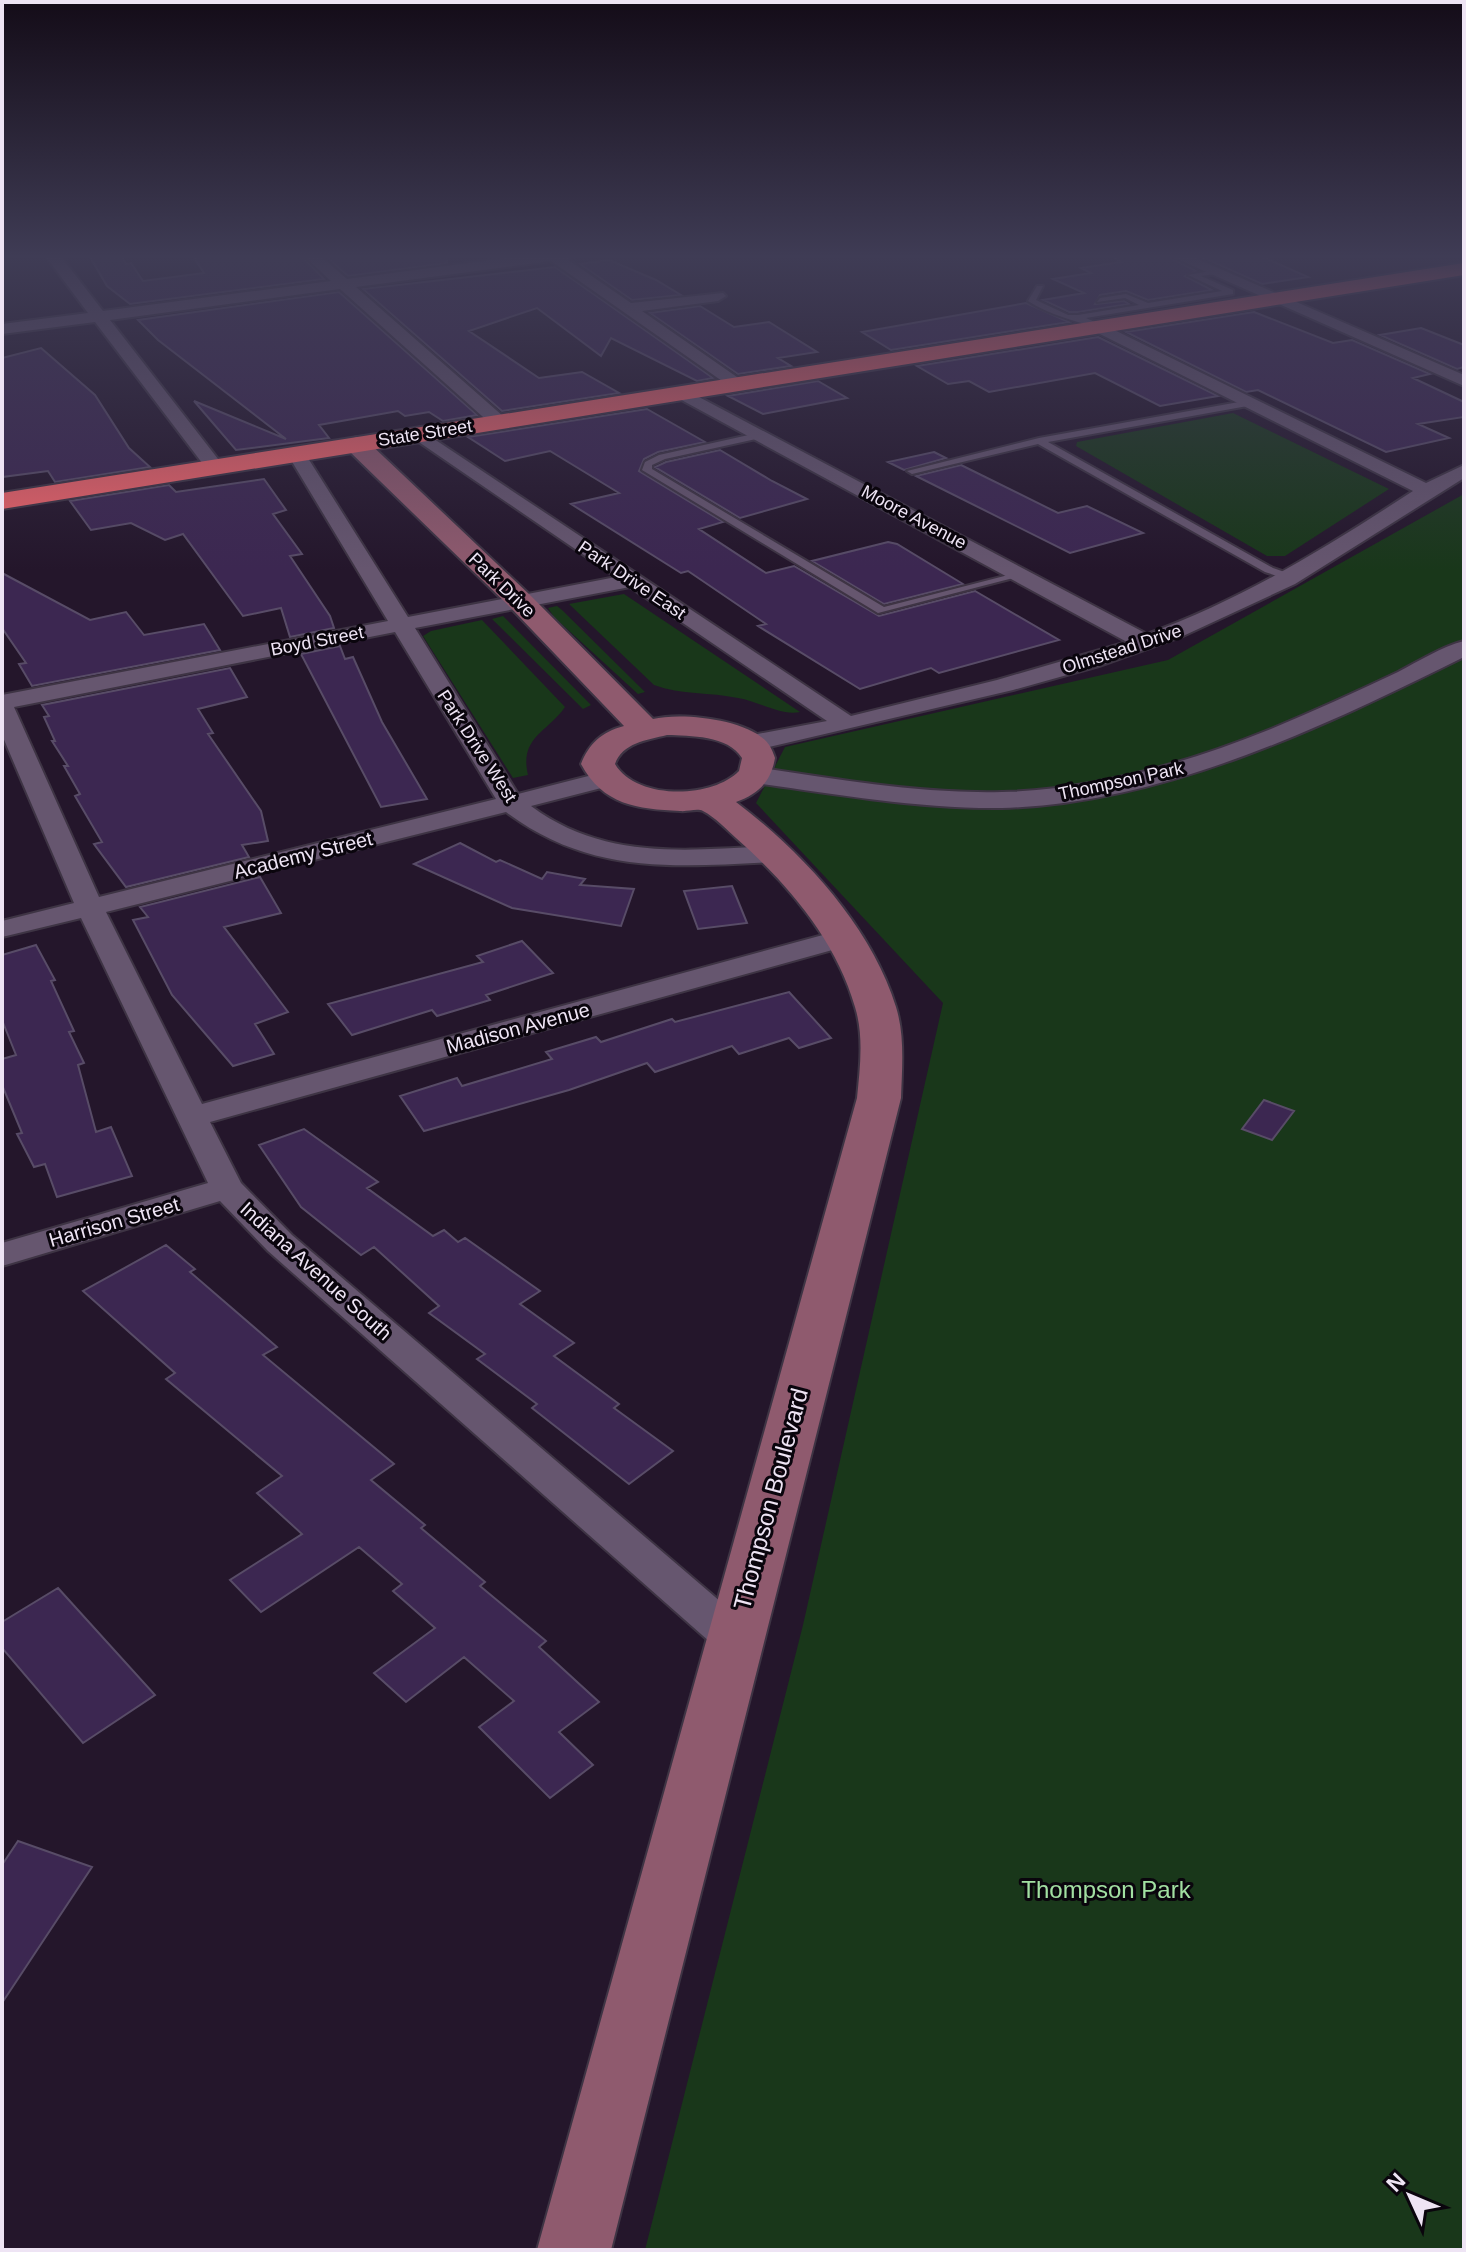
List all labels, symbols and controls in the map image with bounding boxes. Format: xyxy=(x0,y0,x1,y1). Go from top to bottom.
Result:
street label: State Street xyxy=(376,416,474,450)
street label: Moore Avenue xyxy=(858,481,970,553)
street label: Park Drive East xyxy=(575,537,689,623)
street label: Park Drive xyxy=(465,549,539,621)
street label: Olmstead Drive xyxy=(1060,620,1184,678)
street label: Boyd Street xyxy=(269,622,365,660)
street label: Park Drive West xyxy=(433,686,521,806)
street label: Thompson Park xyxy=(1057,758,1186,804)
street label: Academy Street xyxy=(231,827,375,883)
street label: Madison Avenue xyxy=(444,998,592,1058)
street label: Harrison Street xyxy=(46,1193,182,1251)
street label: Indiana Avenue South xyxy=(236,1197,396,1345)
street label: Thompson Boulevard xyxy=(728,1385,813,1613)
park label: Thompson Park xyxy=(1021,1876,1192,1903)
north arrow xyxy=(1370,2156,1450,2236)
text: N xyxy=(1381,2168,1410,2197)

